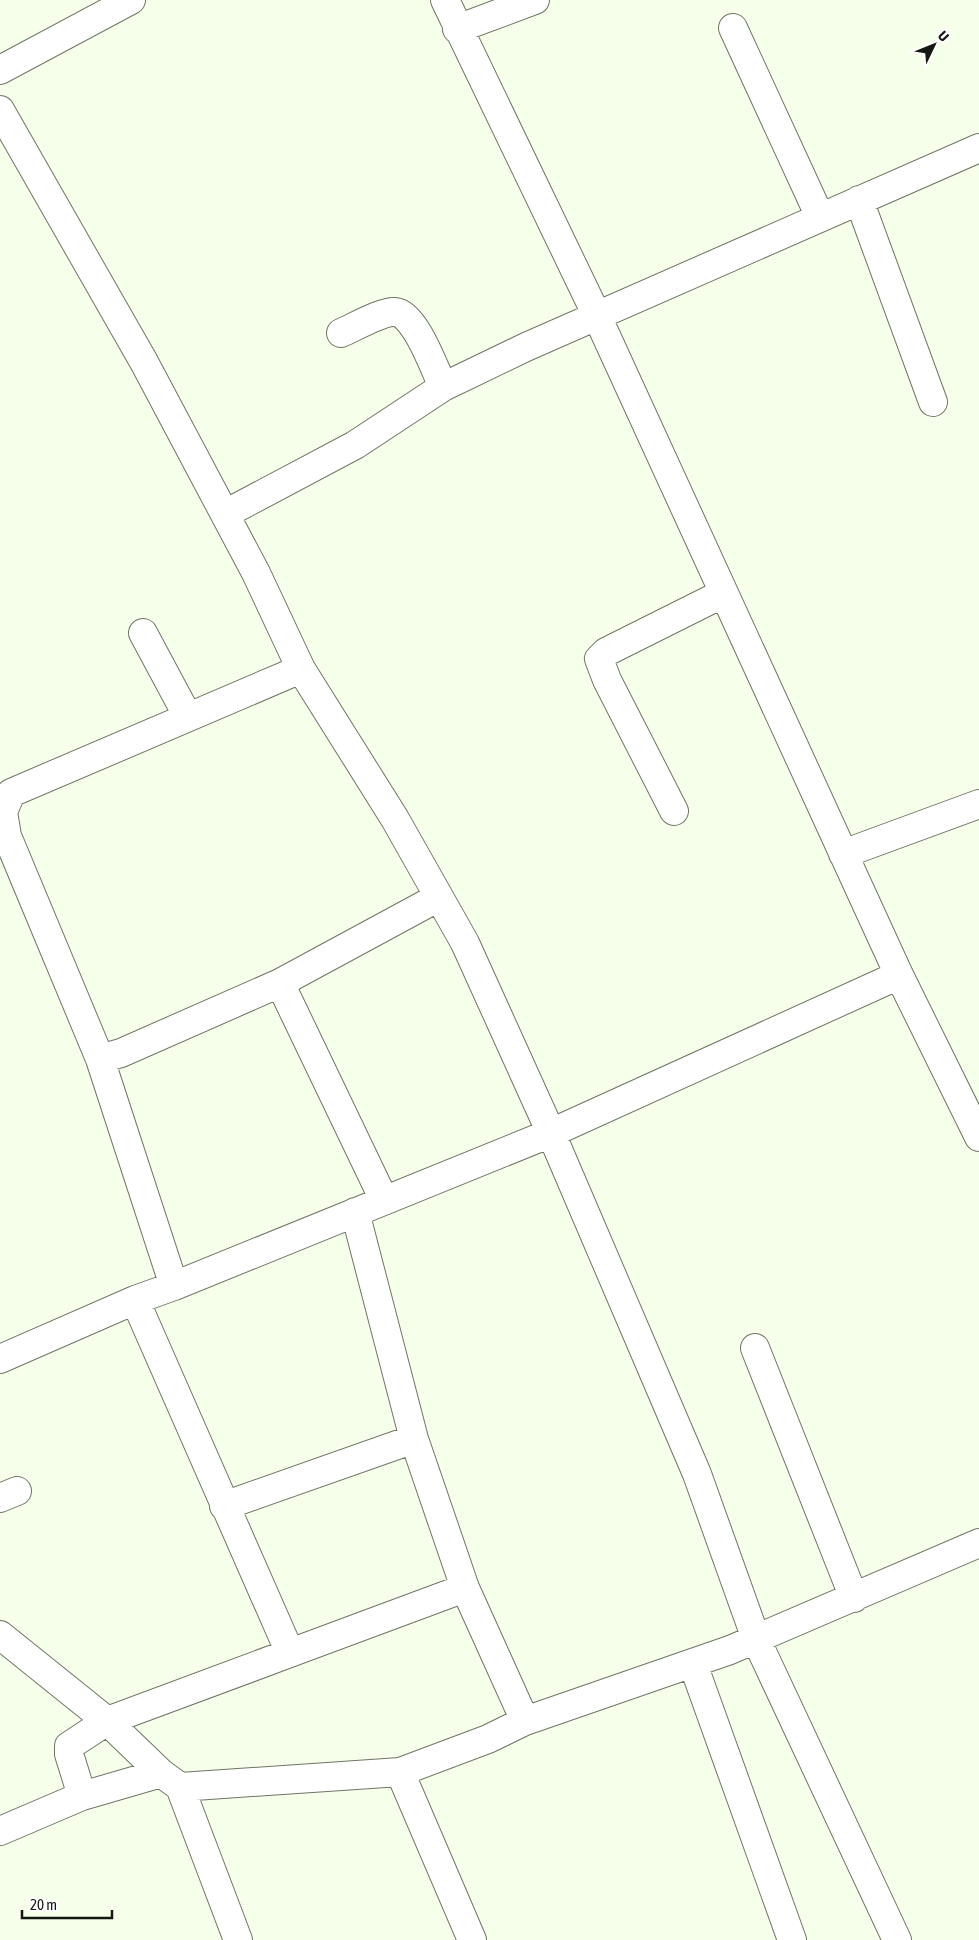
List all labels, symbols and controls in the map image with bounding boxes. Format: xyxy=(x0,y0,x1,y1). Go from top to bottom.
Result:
north arrow xyxy=(909,20,959,70)
text: U xyxy=(935,28,952,45)
scale bar xyxy=(22,1888,112,1920)
text: 20 m xyxy=(30,1896,57,1913)

